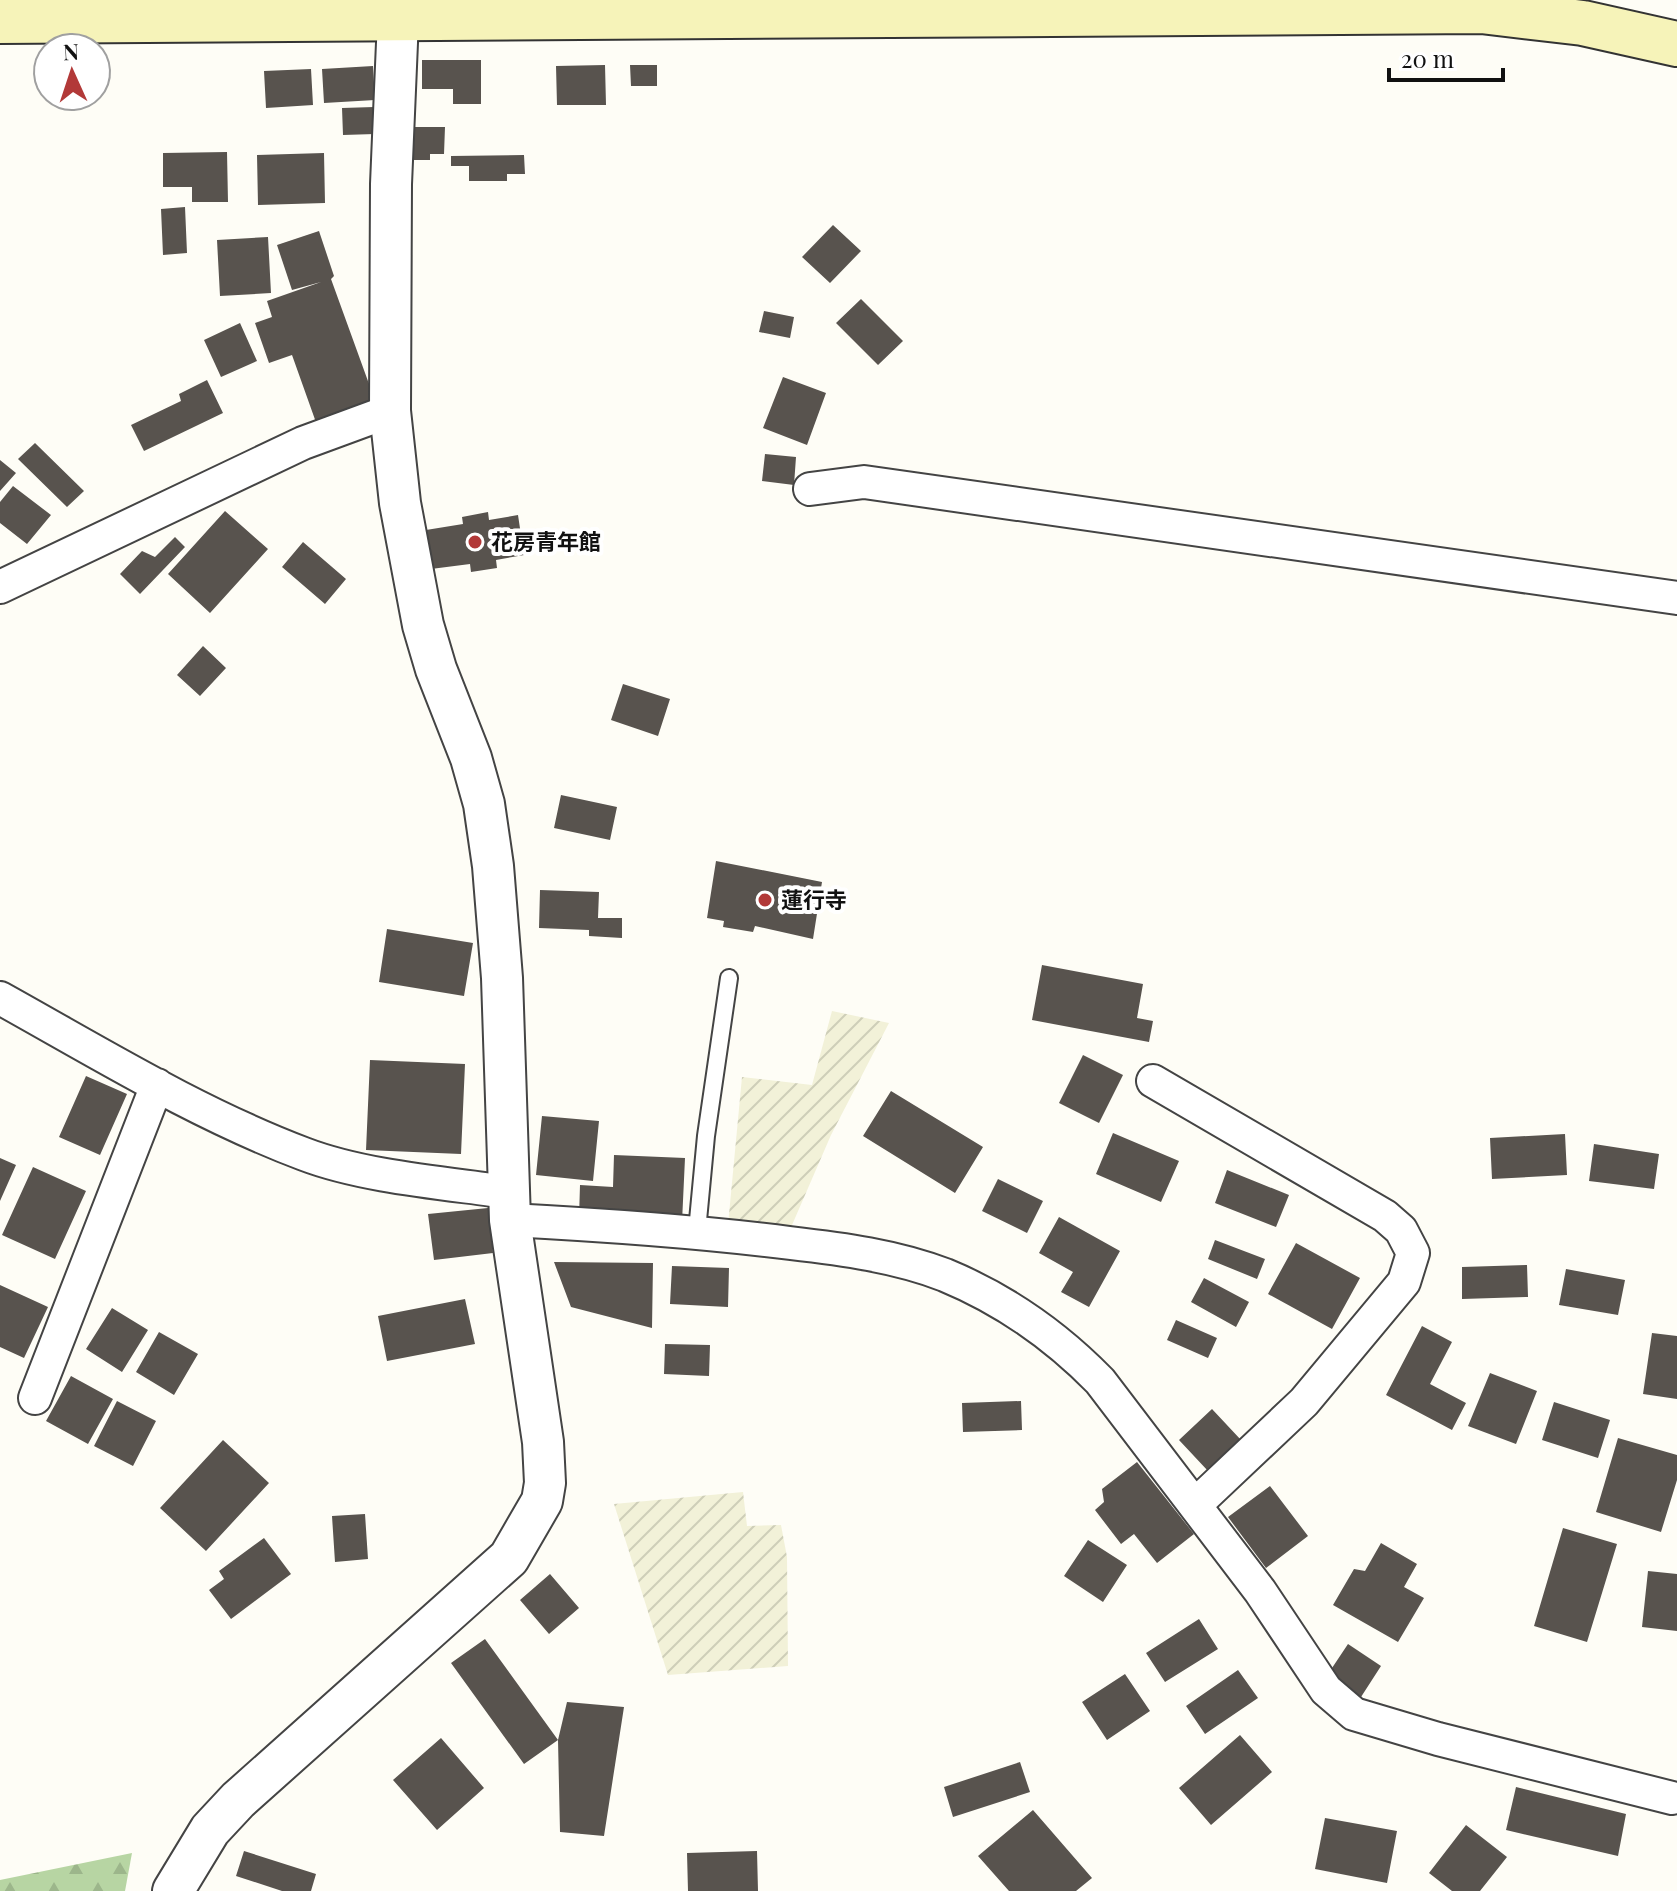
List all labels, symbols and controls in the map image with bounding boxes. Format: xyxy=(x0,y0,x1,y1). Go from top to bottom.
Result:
north arrow xyxy=(32,32,112,112)
scale bar xyxy=(1389,32,1503,82)
text: N xyxy=(62,36,80,66)
text: 20 m xyxy=(1401,42,1454,74)
place label: 花房青年館 xyxy=(491,526,601,556)
marker: 花房青年館 xyxy=(466,533,484,551)
place label: 蓮行寺 xyxy=(781,884,847,914)
marker: 蓮行寺 xyxy=(756,891,774,909)

